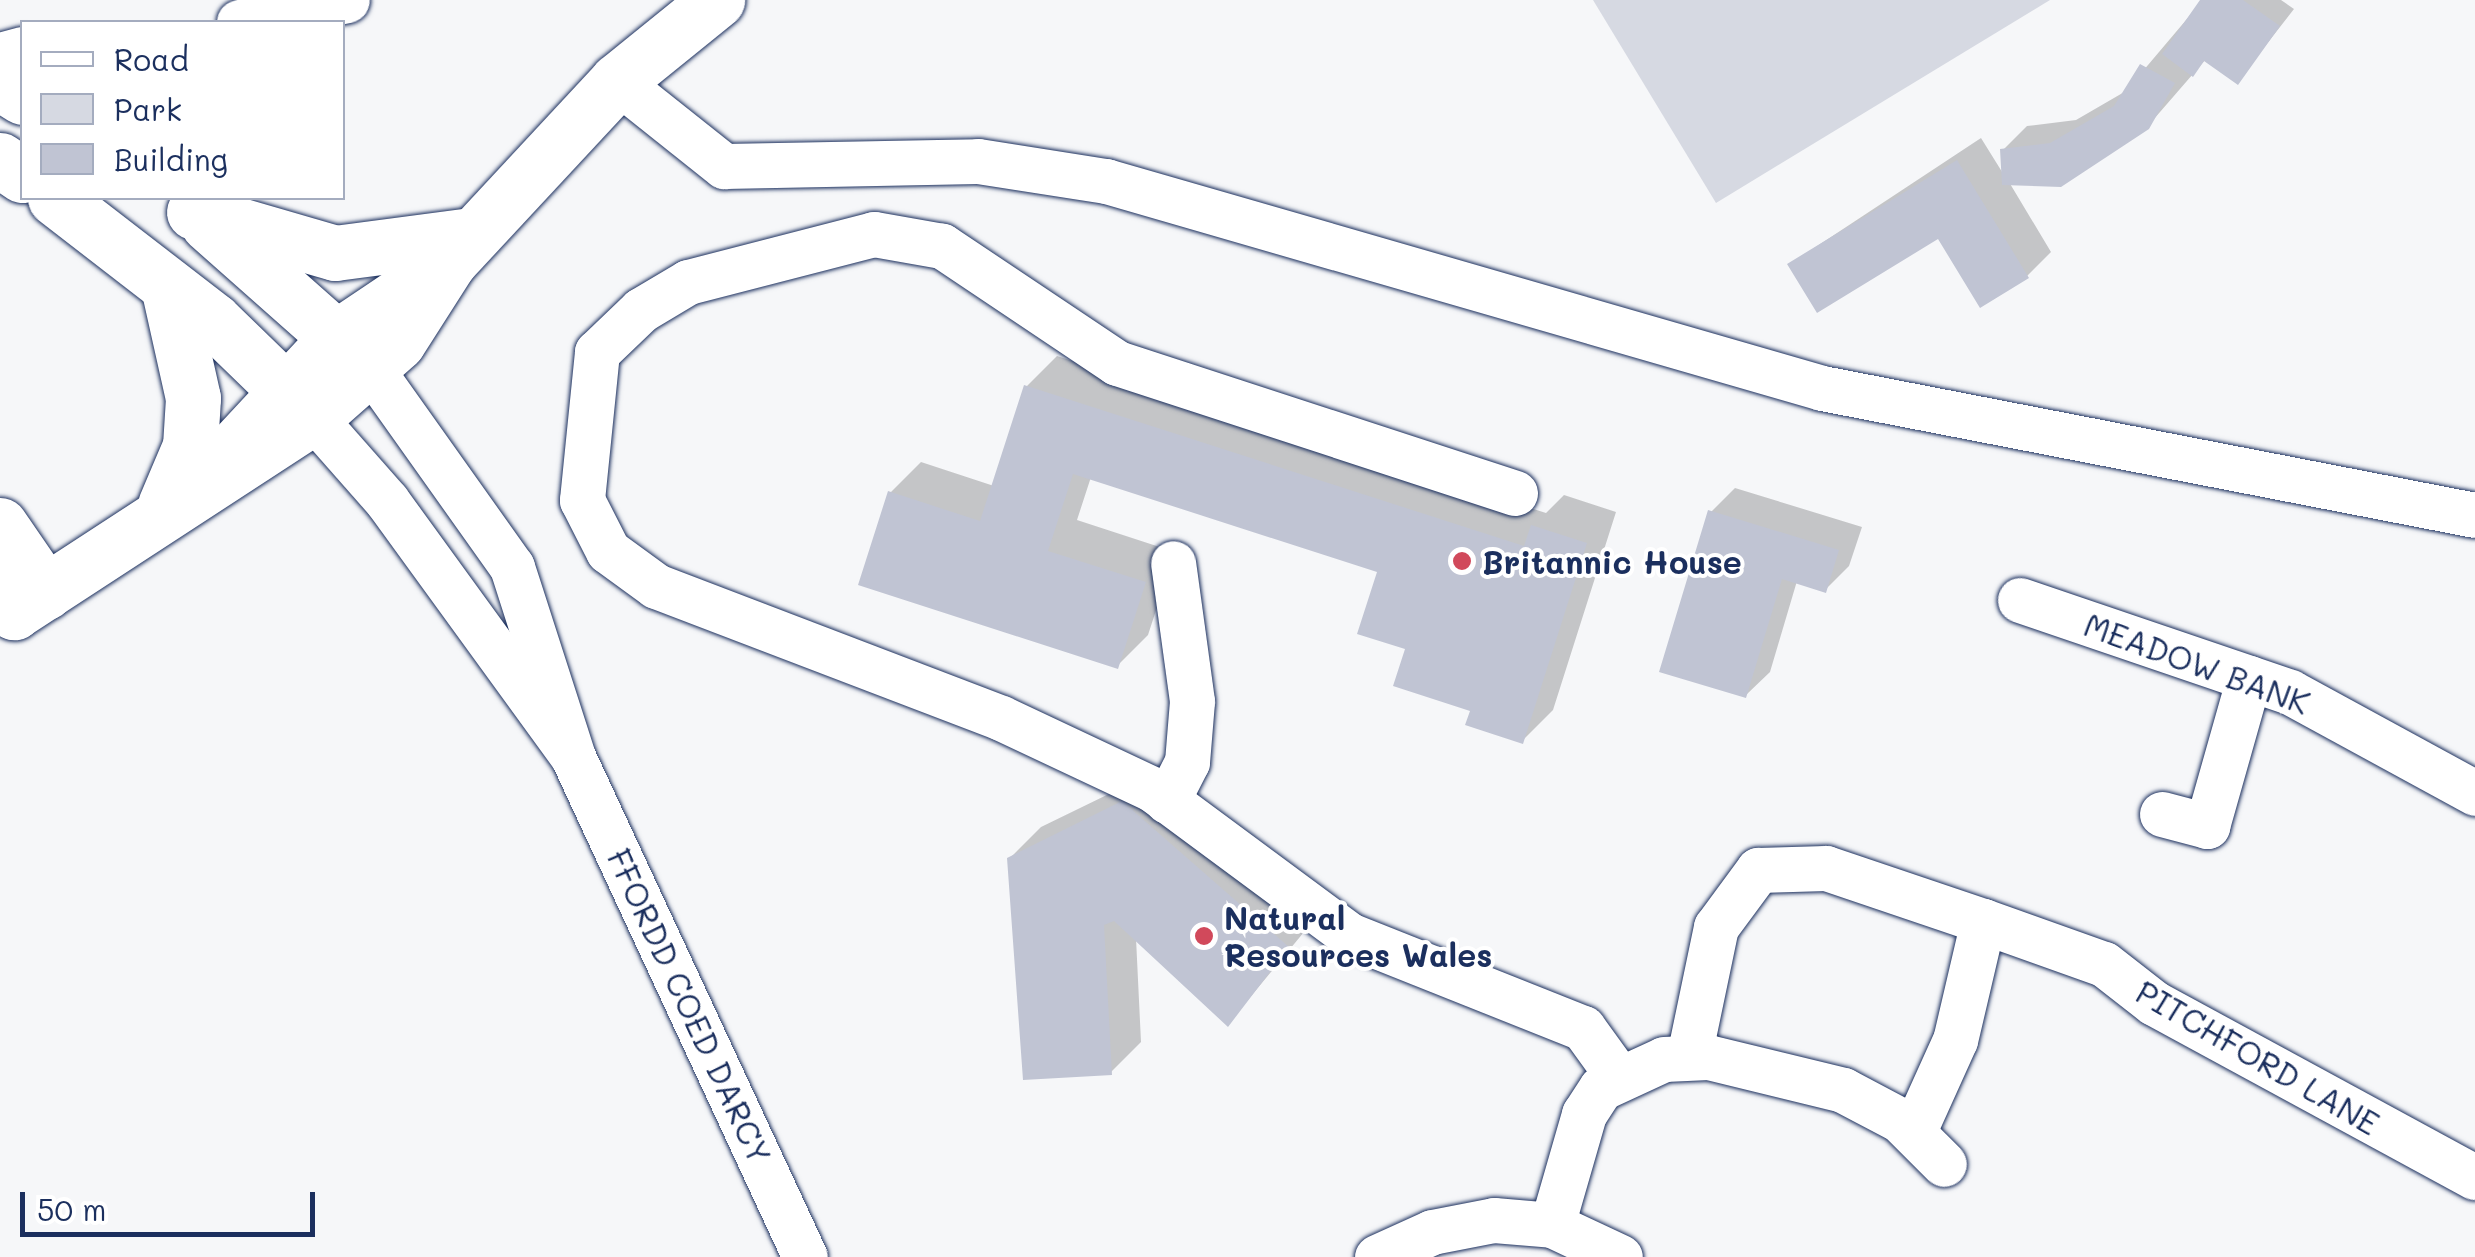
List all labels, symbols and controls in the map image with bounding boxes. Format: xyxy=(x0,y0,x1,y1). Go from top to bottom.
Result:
legend xyxy=(20,20,345,200)
text: Road xyxy=(114,39,189,79)
text: Park xyxy=(114,89,182,129)
text: Building xyxy=(114,139,228,179)
place label: Britannic House xyxy=(1482,542,1742,580)
marker: Britannic House xyxy=(1451,550,1473,572)
street label: MEADOW BANK xyxy=(2079,604,2315,722)
street label: FFORDD COED DARCY xyxy=(600,842,780,1170)
place label: Natural Resources Wales xyxy=(1224,899,1492,974)
marker: Natural Resources Wales xyxy=(1193,925,1215,947)
street label: PITCHFORD LANE xyxy=(2130,972,2386,1142)
scale bar xyxy=(25,1172,320,1234)
text: 50 m xyxy=(37,1189,107,1229)

